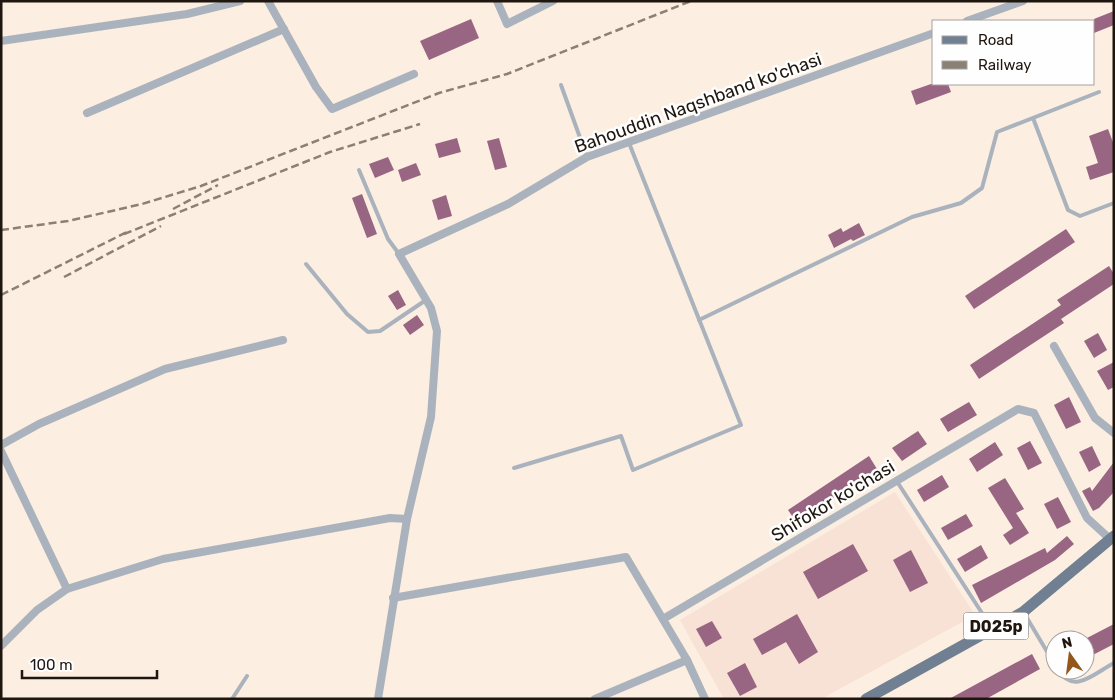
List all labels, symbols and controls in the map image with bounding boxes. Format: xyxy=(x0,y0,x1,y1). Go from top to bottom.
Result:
legend xyxy=(932,20,1095,85)
text: Road xyxy=(978,31,1014,49)
street label: Bahouddin Naqshband ko'chasi xyxy=(571,48,825,158)
text: Railway xyxy=(978,56,1032,74)
street label: Shifokor ko'chasi xyxy=(767,456,899,546)
road number: D025p xyxy=(964,612,1028,640)
north arrow xyxy=(1045,630,1095,680)
text: N xyxy=(1060,633,1074,652)
scale bar xyxy=(22,648,158,680)
text: 100 m xyxy=(30,656,72,674)

